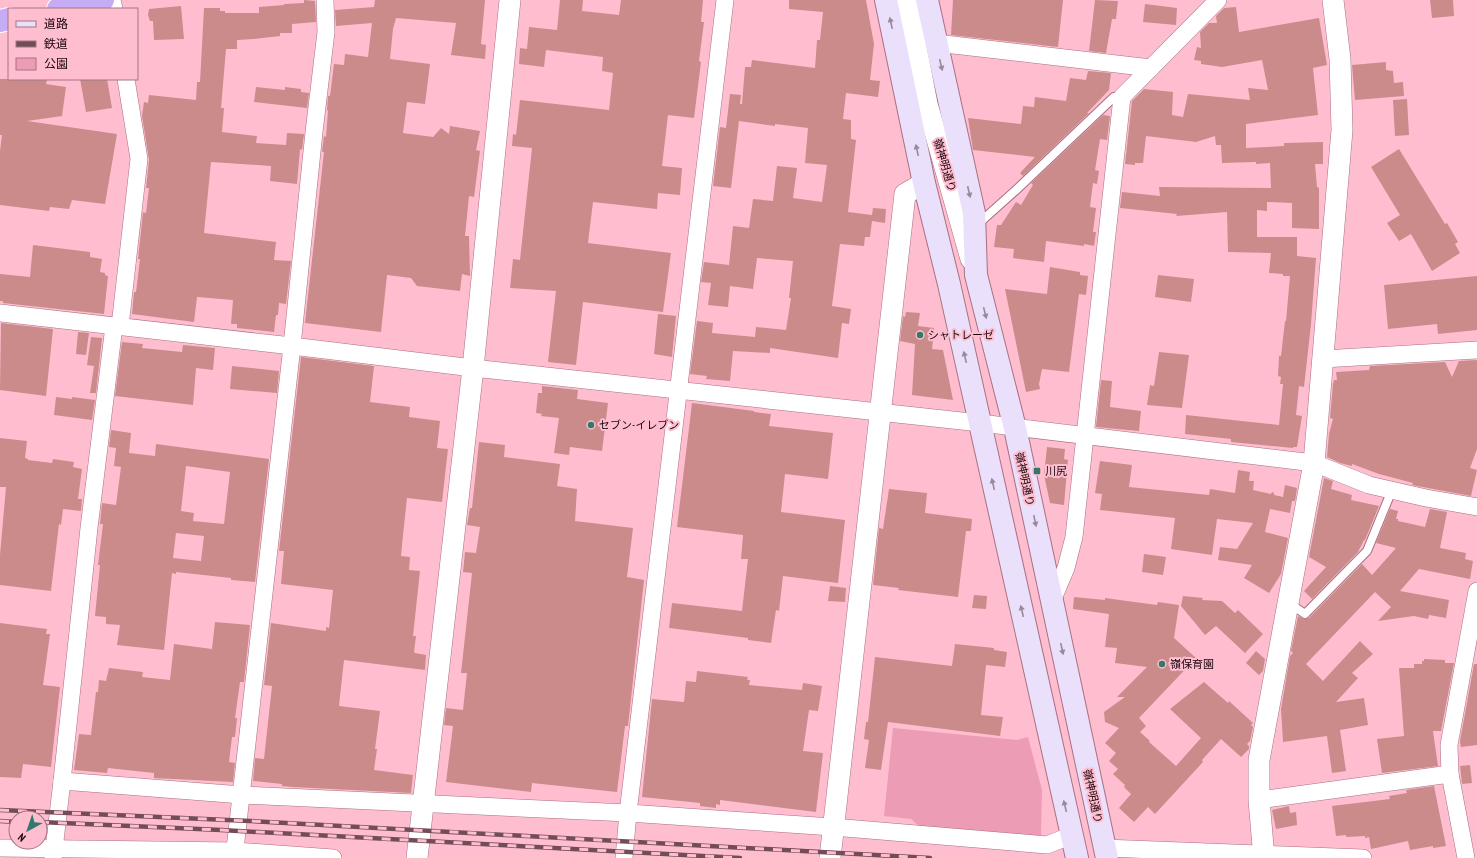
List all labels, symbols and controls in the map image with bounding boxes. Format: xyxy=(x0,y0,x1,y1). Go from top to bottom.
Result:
legend xyxy=(8,8,138,80)
text: 道路 xyxy=(44,16,68,31)
one-way arrow xyxy=(887,17,893,29)
text: 鉄道 xyxy=(44,36,68,51)
text: 公園 xyxy=(44,56,68,71)
one-way arrow xyxy=(939,59,945,72)
street label: 嶺神明通り xyxy=(931,137,959,193)
one-way arrow xyxy=(914,144,920,156)
one-way arrow xyxy=(967,186,973,198)
one-way arrow xyxy=(983,307,989,319)
place label: シャトレーゼ xyxy=(928,328,994,342)
marker: シャトレーゼ xyxy=(915,330,925,340)
one-way arrow xyxy=(962,351,968,364)
place label: セブン-イレブン xyxy=(599,418,679,432)
marker: セブン-イレブン xyxy=(586,420,596,430)
street label: 嶺神明通り xyxy=(1012,451,1038,507)
place label: 川尻 xyxy=(1045,464,1067,478)
marker: 川尻 xyxy=(1032,466,1042,476)
one-way arrow xyxy=(990,478,996,490)
one-way arrow xyxy=(1032,515,1038,528)
one-way arrow xyxy=(1018,605,1024,617)
one-way arrow xyxy=(1059,642,1065,655)
place label: 嶺保育園 xyxy=(1170,657,1214,671)
marker: 嶺保育園 xyxy=(1157,659,1167,669)
street label: 嶺神明通り xyxy=(1080,768,1106,824)
one-way arrow xyxy=(1062,800,1068,813)
north arrow xyxy=(8,810,48,850)
text: N xyxy=(15,830,28,845)

